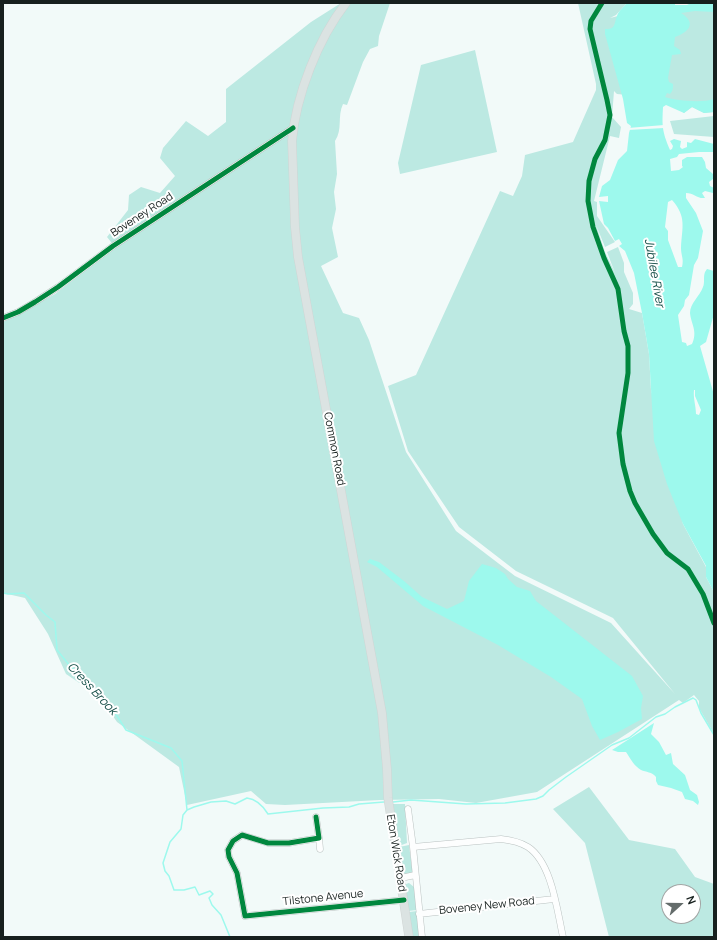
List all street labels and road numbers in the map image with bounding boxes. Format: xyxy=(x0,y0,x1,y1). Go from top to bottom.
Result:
street label: Boveney Road xyxy=(108,190,176,240)
street label: Common Road xyxy=(320,411,348,487)
street label: Eton Wick Road xyxy=(383,813,409,893)
street label: Tilstone Avenue xyxy=(282,887,364,909)
street label: Boveney New Road xyxy=(439,894,535,918)

